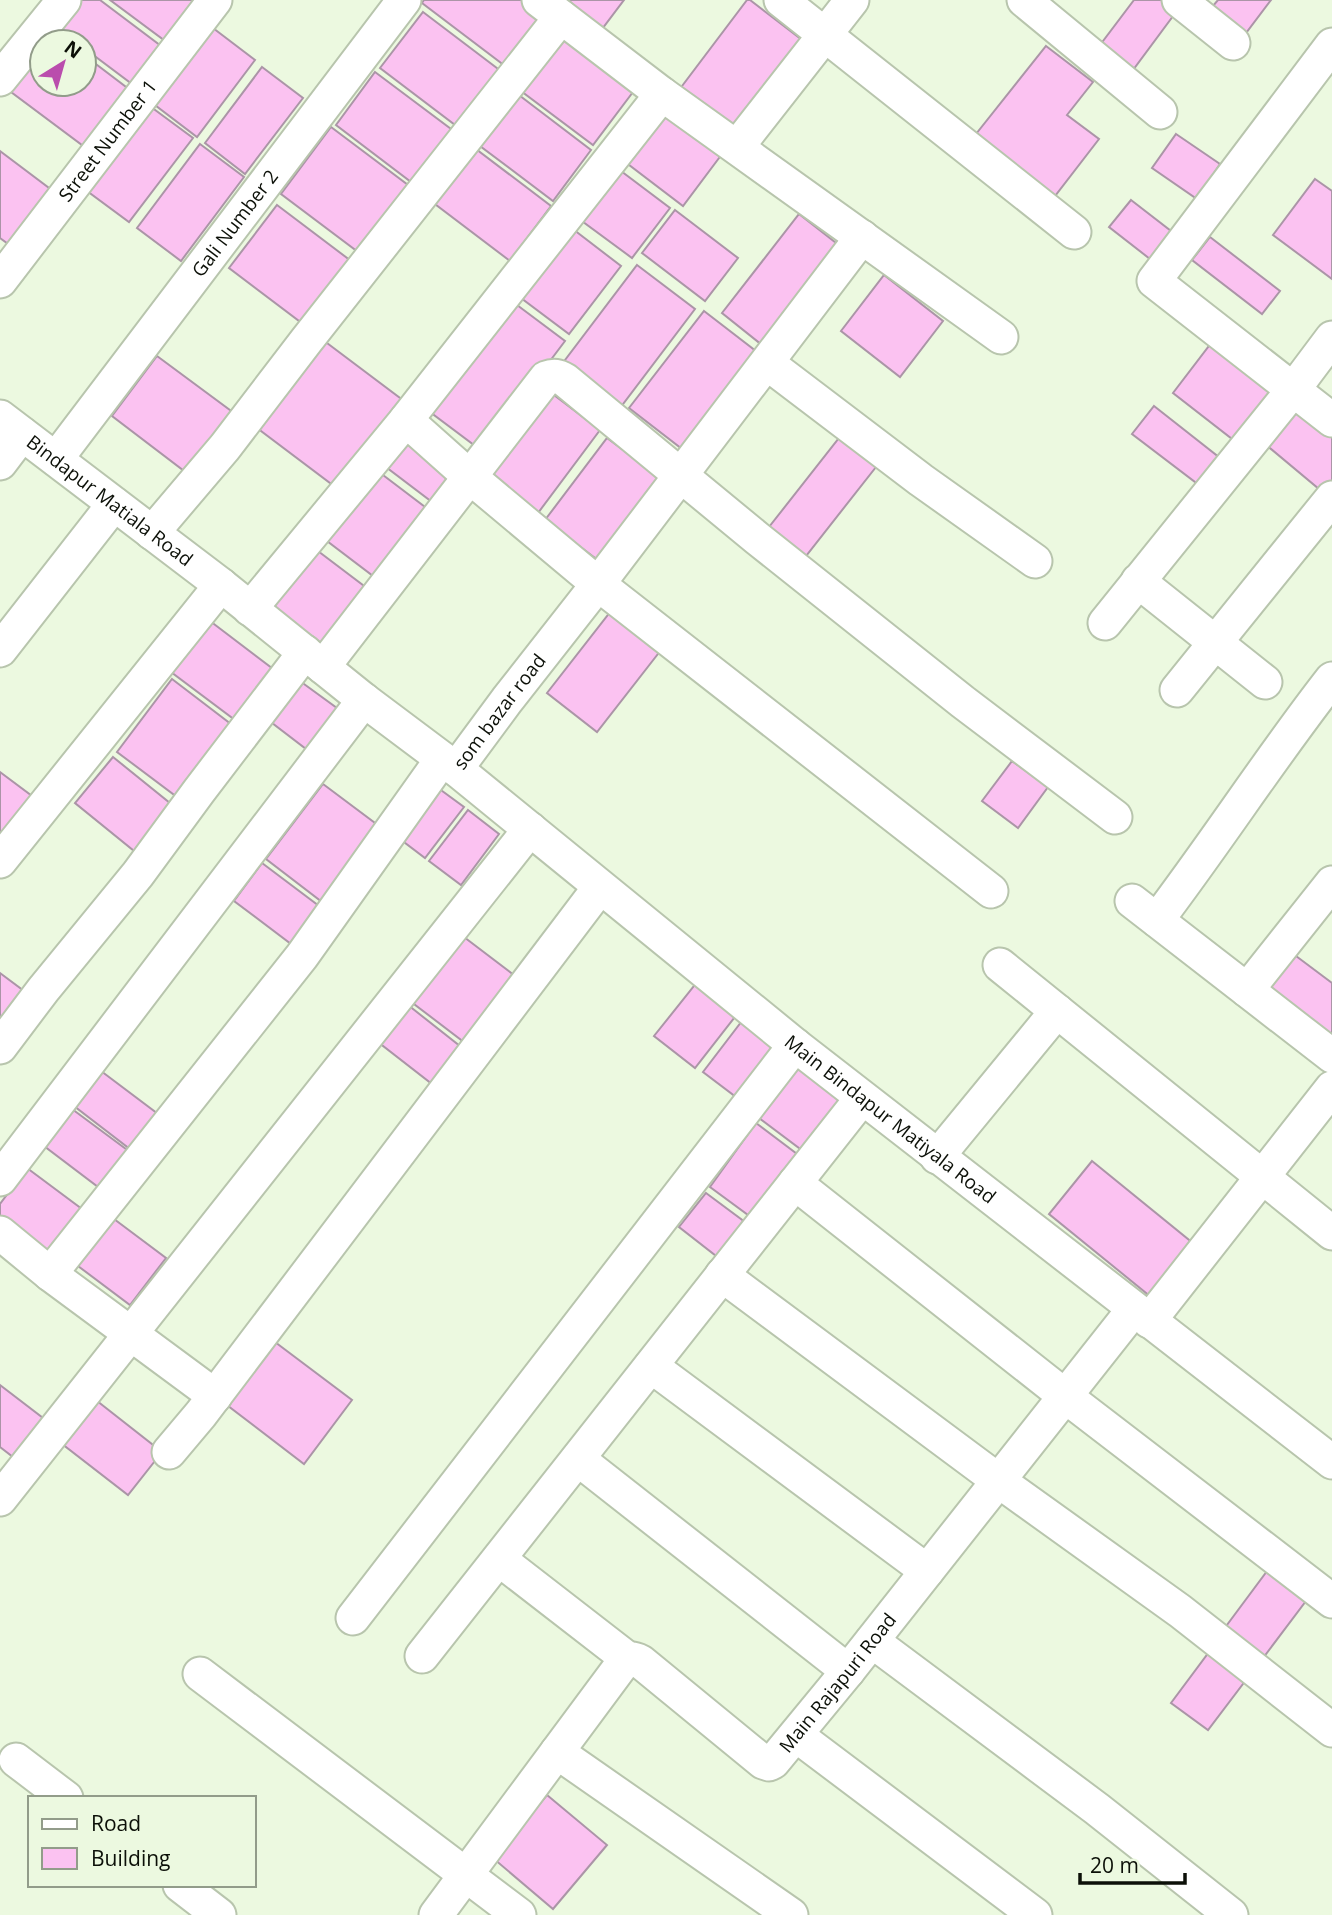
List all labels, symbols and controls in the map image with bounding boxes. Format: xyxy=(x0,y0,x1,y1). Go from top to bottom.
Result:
north arrow xyxy=(28,28,98,98)
text: N xyxy=(59,34,87,64)
street label: Street Number 1 xyxy=(52,74,163,207)
street label: Gali Number 2 xyxy=(186,164,284,282)
street label: Bindapur Matiala Road xyxy=(21,429,198,572)
street label: som bazar road xyxy=(447,648,552,775)
street label: Main Bindapur Matiyala Road xyxy=(779,1029,1001,1209)
street label: Main Rajapuri Road xyxy=(773,1607,902,1758)
legend xyxy=(28,1796,256,1887)
text: Road xyxy=(91,1809,141,1837)
scale bar xyxy=(1080,1842,1185,1886)
text: Building xyxy=(91,1844,170,1872)
text: 20 m xyxy=(1090,1851,1139,1879)

